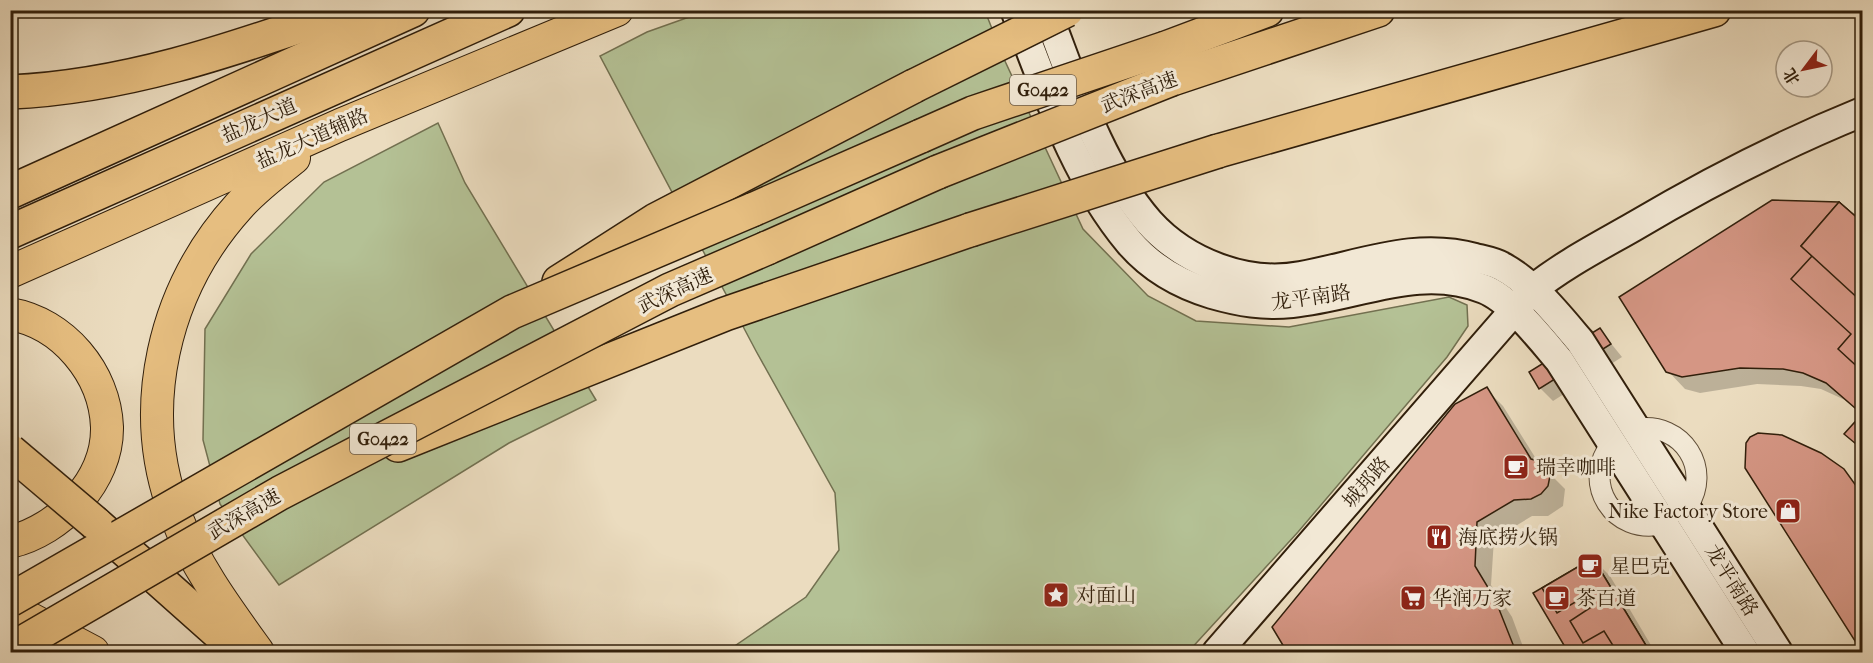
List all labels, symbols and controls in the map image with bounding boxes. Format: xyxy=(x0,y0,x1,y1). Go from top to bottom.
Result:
north arrow xyxy=(1774,39,1834,99)
text: 北 xyxy=(1779,65,1804,89)
street label: 武深高速 xyxy=(1098,67,1181,118)
road number: G0422 xyxy=(1010,75,1076,105)
street label: 盐龙大道 xyxy=(218,94,300,147)
street label: 盐龙大道辅路 xyxy=(253,104,372,173)
street label: 武深高速 xyxy=(634,263,716,318)
street label: 龙平南路 xyxy=(1270,281,1352,314)
road number: G0422 xyxy=(350,424,416,454)
street label: 城邦路 xyxy=(1338,452,1395,513)
cafe icon: 瑞幸咖啡 xyxy=(1501,452,1531,482)
place label: 瑞幸咖啡 xyxy=(1536,456,1616,479)
street label: 武深高速 xyxy=(204,484,285,544)
shop icon: Nike Factory Store xyxy=(1773,496,1803,526)
place label: Nike Factory Store xyxy=(1608,500,1768,523)
restaurant icon: 海底捞火锅 xyxy=(1424,522,1454,552)
place label: 海底捞火锅 xyxy=(1458,526,1558,549)
street label: 龙平南路 xyxy=(1701,540,1763,620)
cafe icon: 星巴克 xyxy=(1575,551,1605,581)
place label: 星巴克 xyxy=(1610,555,1670,578)
place icon: 对面山 xyxy=(1041,580,1071,610)
supermarket icon: 华润万家 xyxy=(1398,583,1428,613)
cafe icon: 茶百道 xyxy=(1542,583,1572,613)
place label: 对面山 xyxy=(1076,584,1136,607)
place label: 华润万家 xyxy=(1432,587,1512,610)
place label: 茶百道 xyxy=(1576,587,1636,610)

